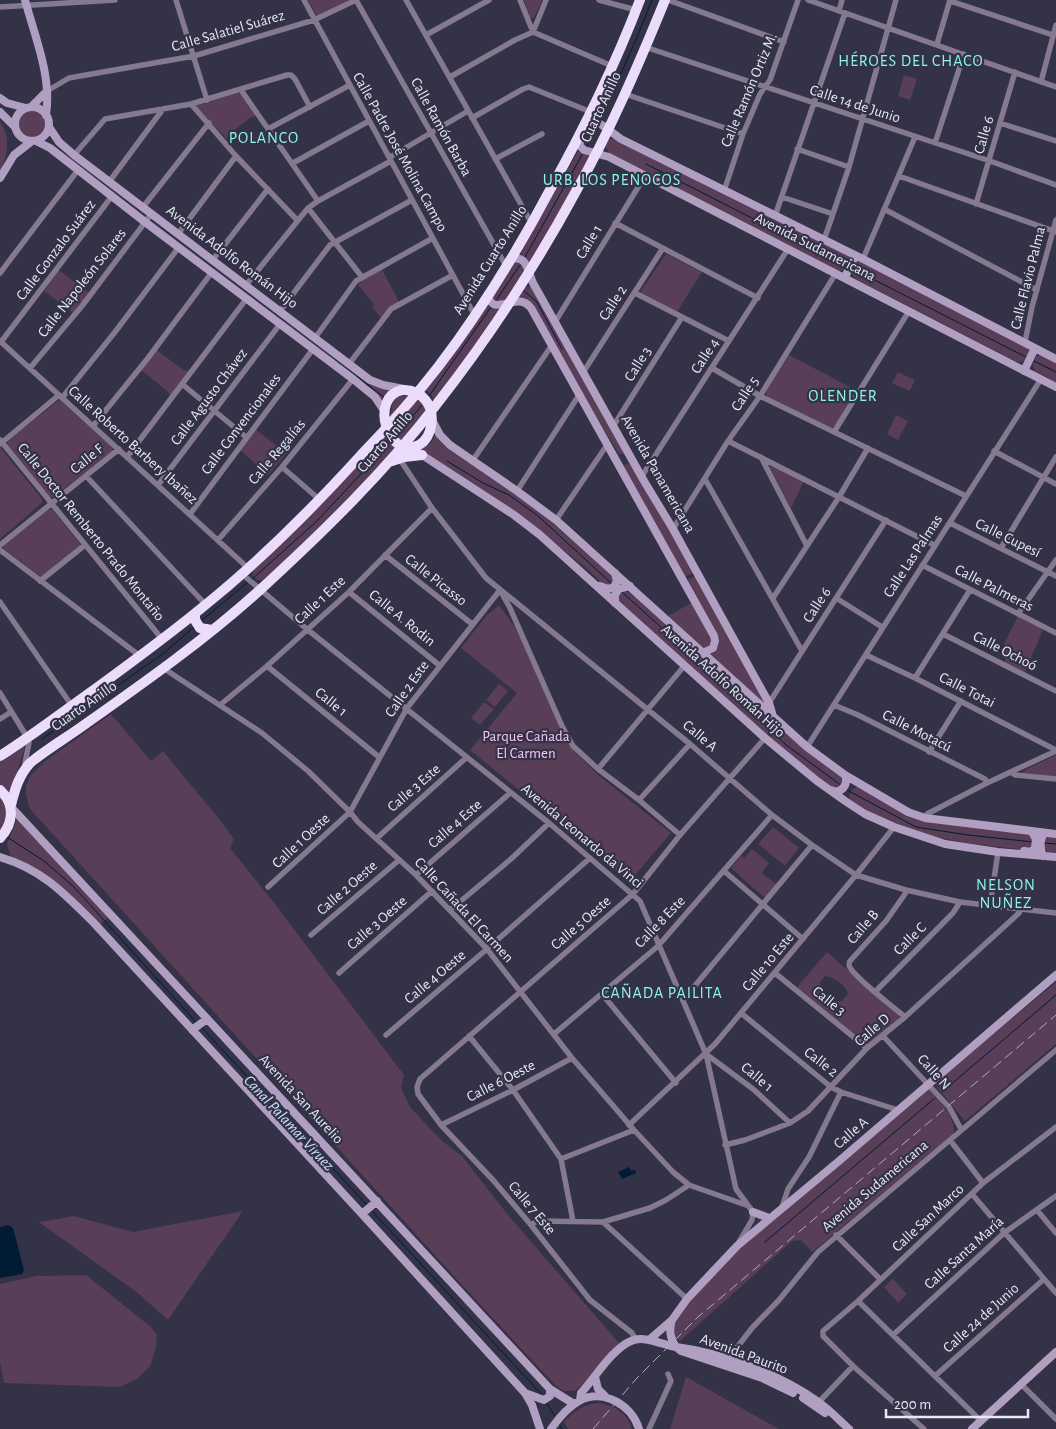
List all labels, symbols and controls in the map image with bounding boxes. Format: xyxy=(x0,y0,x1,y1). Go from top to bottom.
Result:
street label: Calle Salatiel Suárez xyxy=(170,8,286,54)
street label: Calle Ramón Ortiz M. xyxy=(718,31,780,149)
district label: HÉROES DEL CHACO xyxy=(838,51,984,69)
street label: Cuarto Anillo xyxy=(578,69,624,145)
street label: Calle Padre José Molina Campo xyxy=(350,70,450,234)
street label: Calle Ramón Barba xyxy=(408,75,474,179)
street label: Calle 14 de Junio xyxy=(808,82,902,126)
street label: Calle 6 xyxy=(971,114,997,156)
district label: POLANCO xyxy=(229,130,299,146)
district label: URB. LOS PENOCOS xyxy=(543,172,681,188)
street label: Calle Gonzalo Suárez xyxy=(14,197,98,303)
street label: Avenida Adolfo Román Hijo xyxy=(163,203,301,311)
street label: Avenida Cuarto Anillo xyxy=(450,203,530,317)
street label: Avenida Sudamericana xyxy=(752,210,878,284)
street label: Calle 1 xyxy=(573,222,605,262)
street label: Calle Flavio Palma xyxy=(1008,225,1048,331)
street label: Calle Napoleón Solares xyxy=(35,226,129,340)
street label: Calle 2 xyxy=(596,283,630,323)
street label: Calle 4 xyxy=(688,336,722,376)
street label: Calle 3 xyxy=(622,344,654,384)
street label: Calle Agusto Chávez xyxy=(168,346,250,448)
street label: Calle Convencionales xyxy=(198,371,284,477)
street label: Calle 5 xyxy=(728,374,762,414)
street label: Calle Roberto Barbery Ibañez xyxy=(66,383,200,507)
district label: OLENDER xyxy=(808,388,878,404)
street label: Cuarto Anillo xyxy=(354,408,416,476)
street label: Avenida Panamericana xyxy=(618,413,698,535)
street label: Calle Regalías xyxy=(246,417,308,487)
street label: Calle Doctor Remberto Prado Montaño xyxy=(15,440,167,624)
street label: Calle F xyxy=(67,441,107,477)
street label: Calle Las Palmas xyxy=(881,512,945,600)
street label: Calle Cupesí xyxy=(973,516,1043,560)
street label: Calle Picasso xyxy=(402,551,470,609)
street label: Calle Palmeras xyxy=(952,562,1036,614)
street label: Calle 1 Este xyxy=(292,573,348,627)
street label: Calle 6 xyxy=(800,585,834,625)
street label: Calle A. Rodin xyxy=(366,587,438,649)
street label: Avenida Adolfo Román Hijo xyxy=(658,622,788,740)
street label: Calle Ochoó xyxy=(971,629,1039,673)
street label: Calle 2 Este xyxy=(382,658,432,720)
street label: Calle Totai xyxy=(937,670,997,710)
street label: Cuarto Anillo xyxy=(49,678,119,734)
street label: Calle 1 xyxy=(312,685,350,719)
street label: Calle Motacú xyxy=(880,707,954,755)
street label: Calle A xyxy=(680,717,720,755)
park label: Parque Cañada El Carmen xyxy=(482,729,570,761)
street label: Calle 3 Este xyxy=(385,761,443,815)
street label: Avenida Leonardo da Vinci xyxy=(518,781,646,891)
street label: Calle 4 Este xyxy=(425,797,485,851)
street label: Calle 1 Oeste xyxy=(269,811,333,871)
street label: Calle Cañada El Carmen xyxy=(412,855,516,965)
street label: Calle 2 Oeste xyxy=(314,858,380,918)
district label: NELSON NUÑEZ xyxy=(976,877,1036,911)
street label: Calle 3 Oeste xyxy=(344,893,410,953)
street label: Calle 5 Oeste xyxy=(548,893,614,953)
street label: Calle 8 Este xyxy=(632,893,688,951)
street label: Calle B xyxy=(844,907,882,947)
street label: Calle C xyxy=(891,920,929,958)
street label: Calle 10 Este xyxy=(739,930,797,994)
street label: Calle 4 Oeste xyxy=(402,947,468,1007)
district label: CAÑADA PAILITA xyxy=(601,983,723,1001)
street label: Calle 3 xyxy=(810,983,848,1019)
street label: Calle D xyxy=(852,1011,893,1049)
street label: Calle 2 xyxy=(801,1044,841,1080)
street label: Avenida San Aurelio xyxy=(256,1051,346,1147)
street label: Calle N xyxy=(914,1051,954,1093)
street label: Calle 6 Oeste xyxy=(464,1057,538,1105)
street label: Calle 1 xyxy=(738,1059,776,1095)
water label: Canal Palamar Viruez xyxy=(241,1072,338,1174)
street label: Calle A xyxy=(831,1114,871,1152)
street label: Avenida Sudamericana xyxy=(819,1137,931,1235)
street label: Calle 7 Este xyxy=(506,1178,559,1238)
street label: Calle San Marco xyxy=(889,1181,967,1255)
street label: Calle Santa María xyxy=(921,1214,1007,1292)
street label: Calle 24 de Junio xyxy=(940,1280,1022,1356)
street label: Avenida Paurito xyxy=(698,1331,790,1377)
scale bar xyxy=(886,1386,1028,1418)
text: 200 m xyxy=(894,1397,931,1412)

